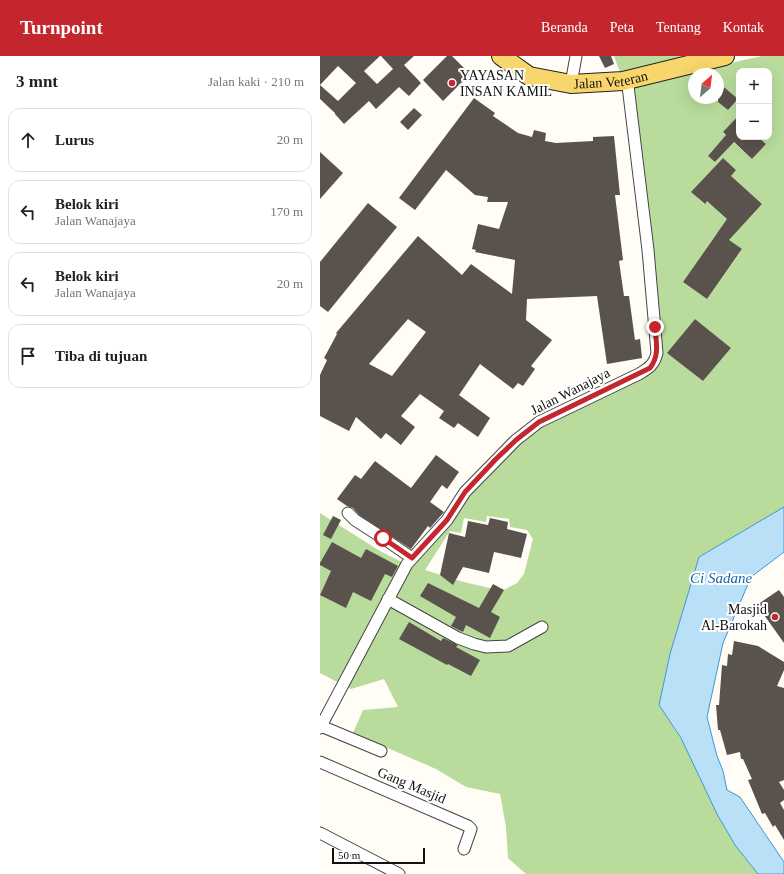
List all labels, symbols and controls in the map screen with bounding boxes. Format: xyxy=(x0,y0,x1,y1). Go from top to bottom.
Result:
text: Turnpoint xyxy=(20,17,103,38)
text: Beranda xyxy=(541,20,588,35)
text: Peta xyxy=(610,20,634,35)
text: Tentang xyxy=(656,20,701,35)
text: Kontak xyxy=(723,20,764,35)
place label: YAYASAN INSAN KAMIL xyxy=(460,68,552,99)
street label: Jalan Veteran xyxy=(573,68,649,92)
north arrow xyxy=(688,68,724,104)
map controls xyxy=(736,68,772,140)
button: + xyxy=(736,68,772,104)
text: 3 mnt xyxy=(16,72,58,91)
text: Jalan kaki · 210 m xyxy=(208,74,304,89)
marker: YAYASAN INSAN KAMIL xyxy=(447,78,457,88)
button: − xyxy=(736,104,772,140)
icon: ahead xyxy=(17,129,39,151)
text: Lurus xyxy=(55,132,94,148)
text: 20 m xyxy=(277,132,303,147)
text: Belok kiri xyxy=(55,196,119,212)
icon: left xyxy=(17,201,39,223)
text: 170 m xyxy=(270,204,303,219)
text: Jalan Wanajaya xyxy=(55,213,136,228)
text: Belok kiri xyxy=(55,268,119,284)
icon: left xyxy=(17,273,39,295)
text: 20 m xyxy=(277,276,303,291)
text: Jalan Wanajaya xyxy=(55,285,136,300)
route end xyxy=(646,318,664,336)
icon: arrive xyxy=(17,345,39,367)
text: Tiba di tujuan xyxy=(55,348,147,364)
street label: Jalan Wanajaya xyxy=(528,365,613,418)
route start xyxy=(374,529,392,547)
water label: Ci Sadane xyxy=(690,570,752,586)
place label: Masjid Al-Barokah xyxy=(701,602,767,633)
marker: Masjid Al-Barokah xyxy=(770,612,780,622)
street label: Gang Masjid xyxy=(375,764,448,807)
scale bar xyxy=(332,846,425,865)
text: 50 m xyxy=(338,849,360,861)

